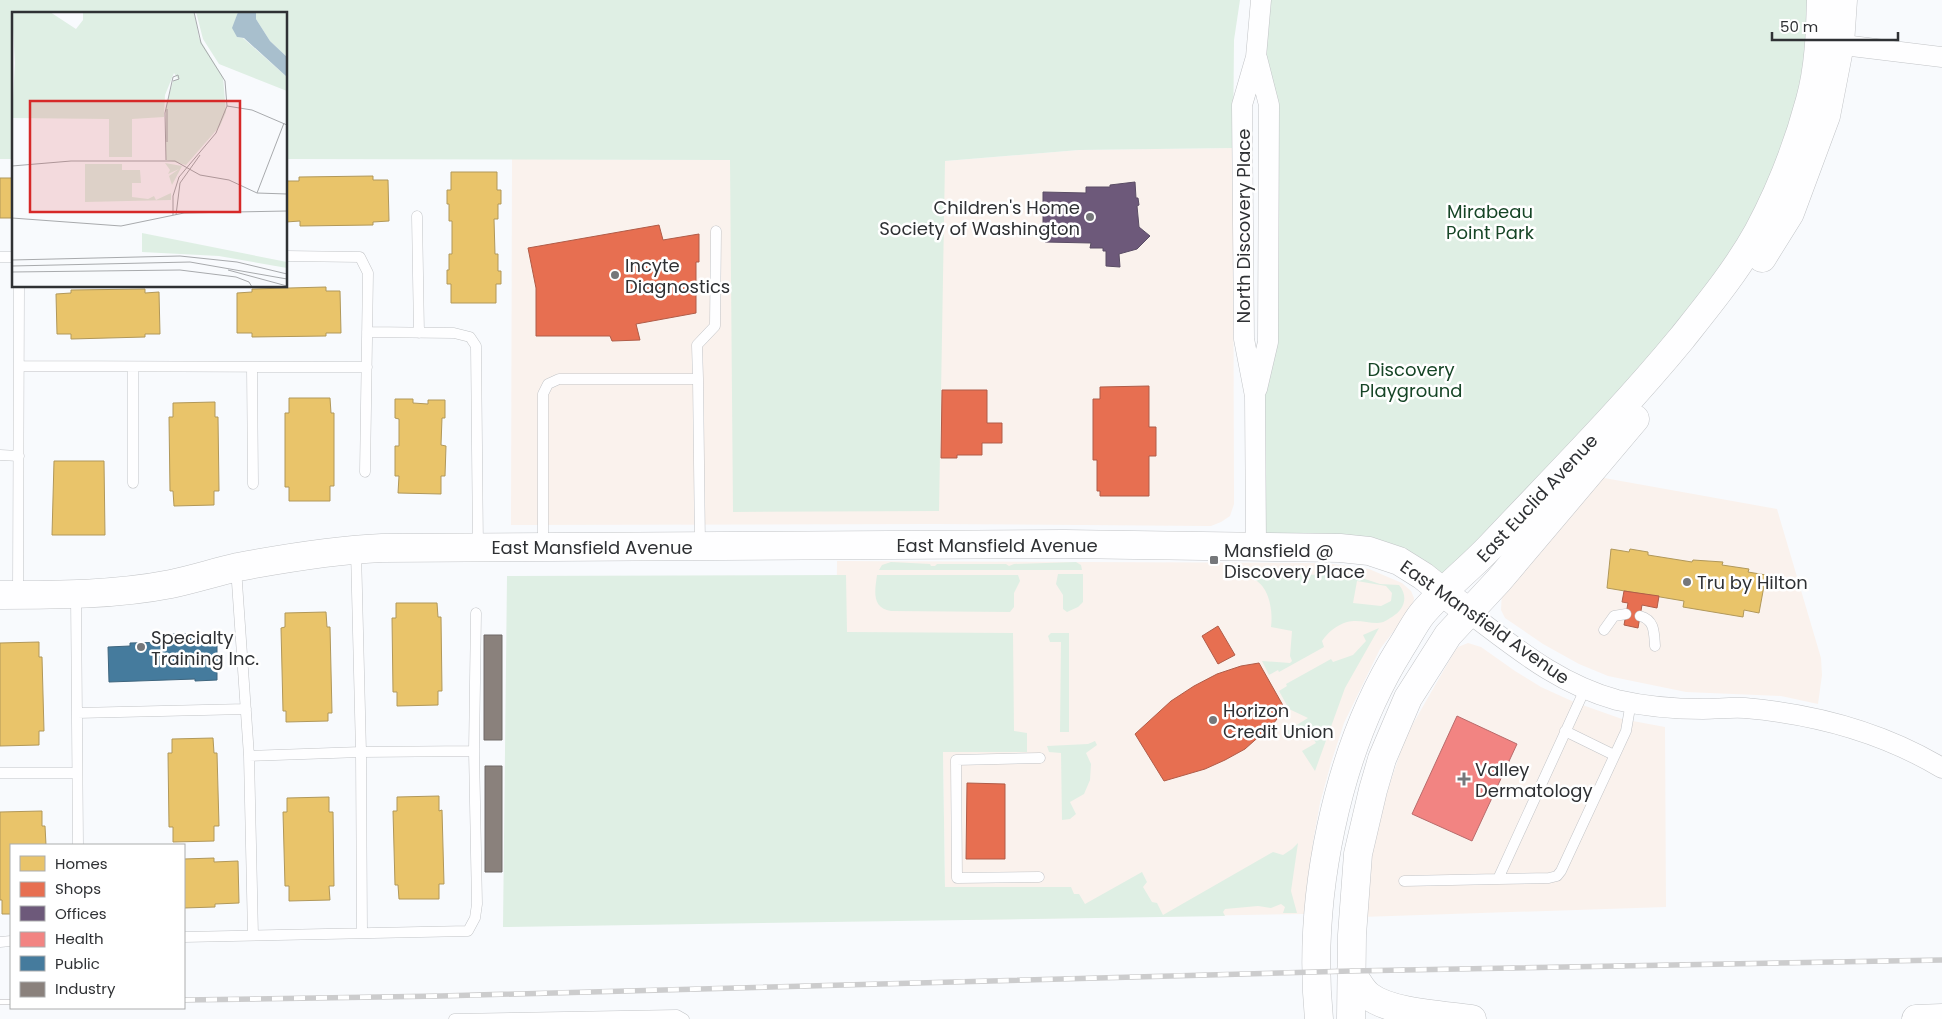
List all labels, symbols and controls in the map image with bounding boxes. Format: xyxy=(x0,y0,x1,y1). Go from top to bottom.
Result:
scale bar xyxy=(1772,10,1898,42)
inset map xyxy=(12,12,288,288)
text: 50 m xyxy=(1780,16,1818,37)
street label: North Discovery Place xyxy=(1231,129,1256,323)
place label: Children's Home Society of Washington xyxy=(879,195,1080,241)
park label: Mirabeau Point Park xyxy=(1446,199,1535,245)
marker: Children's Home Society of Washington xyxy=(1084,211,1096,223)
place label: Incyte Diagnostics xyxy=(625,253,730,299)
marker: Incyte Diagnostics xyxy=(609,269,621,281)
park label: Discovery Playground xyxy=(1360,357,1462,403)
street label: East Euclid Avenue xyxy=(1471,428,1603,568)
street label: East Mansfield Avenue xyxy=(896,533,1098,558)
street label: East Mansfield Avenue xyxy=(491,535,693,560)
place label: Mansfield @ Discovery Place xyxy=(1224,538,1365,584)
marker: Mansfield @ Discovery Place xyxy=(1208,554,1220,566)
street label: East Mansfield Avenue xyxy=(1395,554,1575,690)
place label: Tru by Hilton xyxy=(1697,570,1808,595)
marker: Tru by Hilton xyxy=(1681,576,1693,588)
place label: Specialty Training Inc. xyxy=(151,625,259,671)
marker: Specialty Training Inc. xyxy=(135,641,147,653)
place label: Horizon Credit Union xyxy=(1223,698,1334,744)
marker: Horizon Credit Union xyxy=(1207,714,1219,726)
place label: Valley Dermatology xyxy=(1475,757,1593,803)
marker: Valley Dermatology xyxy=(1457,772,1471,786)
legend xyxy=(10,844,185,1009)
text: Homes xyxy=(55,853,108,874)
text: Shops xyxy=(55,878,101,899)
text: Offices xyxy=(55,903,107,924)
text: Health xyxy=(55,928,104,949)
text: Public xyxy=(55,953,100,974)
text: Industry xyxy=(55,978,116,999)

